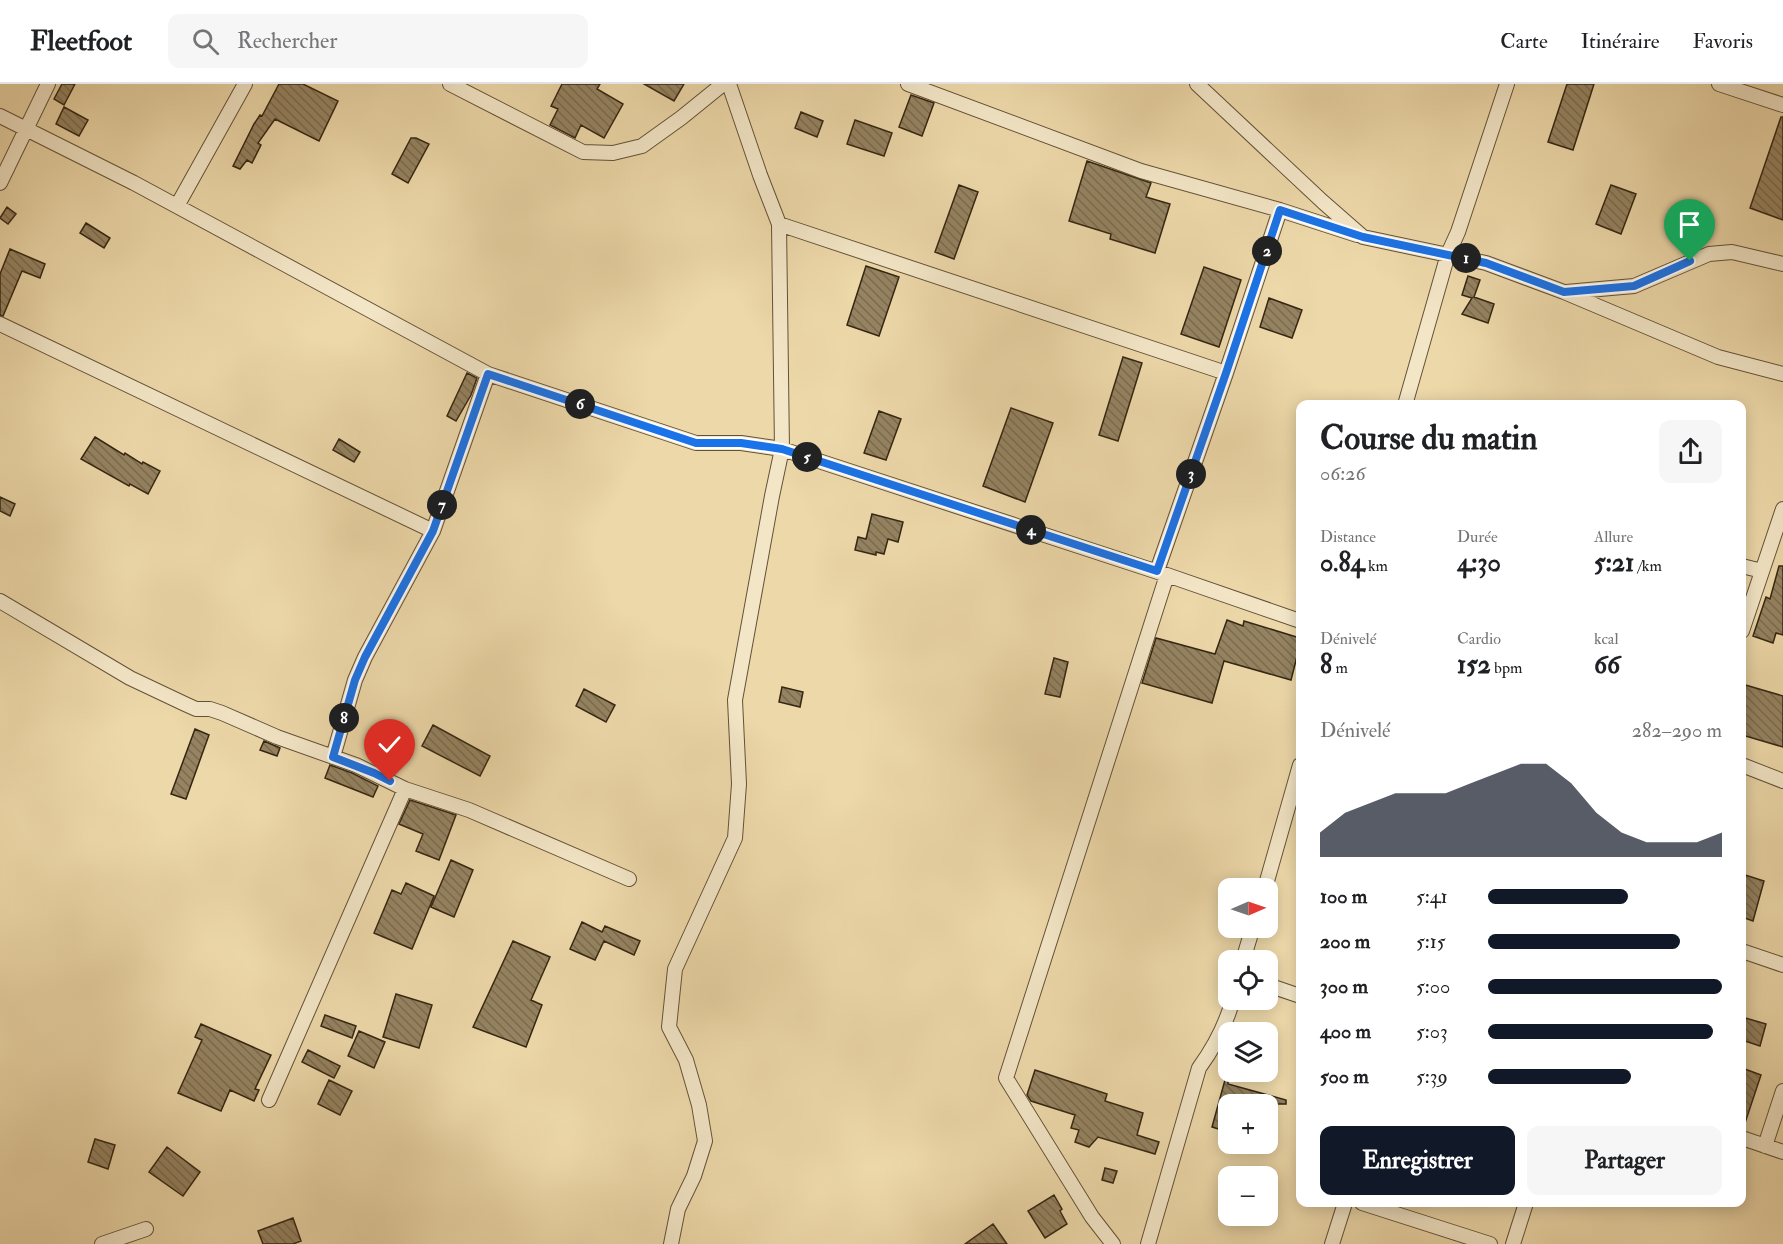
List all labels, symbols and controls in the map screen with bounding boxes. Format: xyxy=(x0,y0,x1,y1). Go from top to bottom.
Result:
search box xyxy=(168,14,588,68)
text: Fleetfoot xyxy=(30,24,132,59)
icon: search xyxy=(189,25,222,58)
text: Rechercher xyxy=(237,27,337,55)
text: Carte xyxy=(1500,28,1548,55)
text: Itinéraire xyxy=(1581,28,1659,55)
text: Favoris xyxy=(1692,28,1753,55)
pin xyxy=(1664,199,1715,261)
icon: arrive xyxy=(1673,208,1706,241)
pin: 2 xyxy=(1252,236,1282,266)
text: 2 xyxy=(1263,241,1271,261)
pin: 1 xyxy=(1451,243,1481,273)
text: 1 xyxy=(1463,248,1469,268)
pin: 6 xyxy=(565,389,595,419)
text: 6 xyxy=(576,394,584,414)
text: Course du matin xyxy=(1320,418,1537,459)
button: share xyxy=(1659,420,1722,483)
pin: 5 xyxy=(792,442,822,472)
text: 5 xyxy=(803,447,811,467)
pin: 3 xyxy=(1176,459,1206,489)
text: 06:26 xyxy=(1320,461,1366,486)
text: 3 xyxy=(1188,464,1194,484)
pin: 7 xyxy=(427,490,457,520)
text: 7 xyxy=(438,495,446,515)
pin: 4 xyxy=(1016,515,1046,545)
text: 4 xyxy=(1027,520,1035,540)
text: Distance xyxy=(1320,527,1376,547)
text: Durée xyxy=(1457,527,1498,547)
text: Allure xyxy=(1594,527,1633,547)
text: 0.84 xyxy=(1320,547,1365,579)
text: 4:30 xyxy=(1457,547,1501,579)
text: 5:21 xyxy=(1594,547,1634,579)
text: km xyxy=(1365,556,1388,576)
text: /km xyxy=(1634,556,1662,576)
text: Dénivelé xyxy=(1320,629,1376,649)
text: Cardio xyxy=(1457,629,1501,649)
text: kcal xyxy=(1594,629,1619,649)
text: 8 xyxy=(1320,649,1332,681)
text: 152 xyxy=(1457,649,1491,681)
text: 66 xyxy=(1594,649,1620,681)
text: m xyxy=(1332,658,1348,678)
text: bpm xyxy=(1491,658,1522,678)
pin: 8 xyxy=(329,703,359,733)
text: 8 xyxy=(340,708,348,728)
text: Dénivelé xyxy=(1320,718,1390,743)
text: 282–290 m xyxy=(1632,718,1722,743)
pin xyxy=(364,719,415,781)
icon: check xyxy=(373,728,406,761)
north arrow xyxy=(1218,878,1278,938)
map controls xyxy=(1218,878,1278,1226)
text: 100 m xyxy=(1320,884,1367,909)
text: 5:41 xyxy=(1416,884,1448,909)
text: 200 m xyxy=(1320,929,1370,954)
text: 5:15 xyxy=(1416,929,1446,954)
button: locate xyxy=(1218,950,1278,1010)
text: 300 m xyxy=(1320,974,1368,999)
text: 5:00 xyxy=(1416,974,1450,999)
text: 400 m xyxy=(1320,1019,1371,1044)
text: 5:03 xyxy=(1416,1019,1448,1044)
button: layers xyxy=(1218,1022,1278,1082)
text: 500 m xyxy=(1320,1064,1369,1089)
text: 5:39 xyxy=(1416,1064,1448,1089)
button: + xyxy=(1218,1094,1278,1154)
button: Enregistrer xyxy=(1320,1126,1515,1195)
button: Partager xyxy=(1527,1126,1722,1195)
button: − xyxy=(1218,1166,1278,1226)

